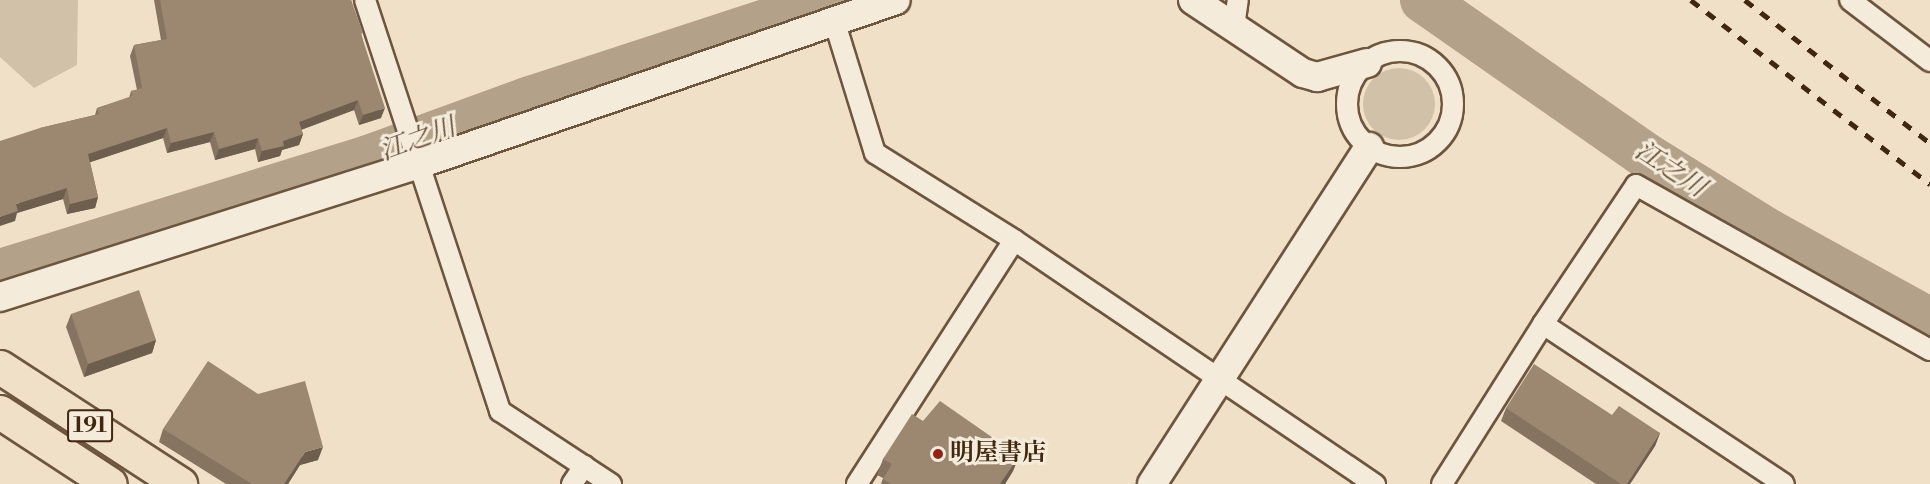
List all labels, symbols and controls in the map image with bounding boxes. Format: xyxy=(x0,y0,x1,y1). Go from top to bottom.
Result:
water label: 江之川 xyxy=(376,112,460,168)
water label: 江之川 xyxy=(1629,136,1711,204)
road number: 191 xyxy=(66,407,114,445)
place label: 明屋書店 xyxy=(950,440,1046,468)
marker: 明屋書店 xyxy=(931,447,945,461)

